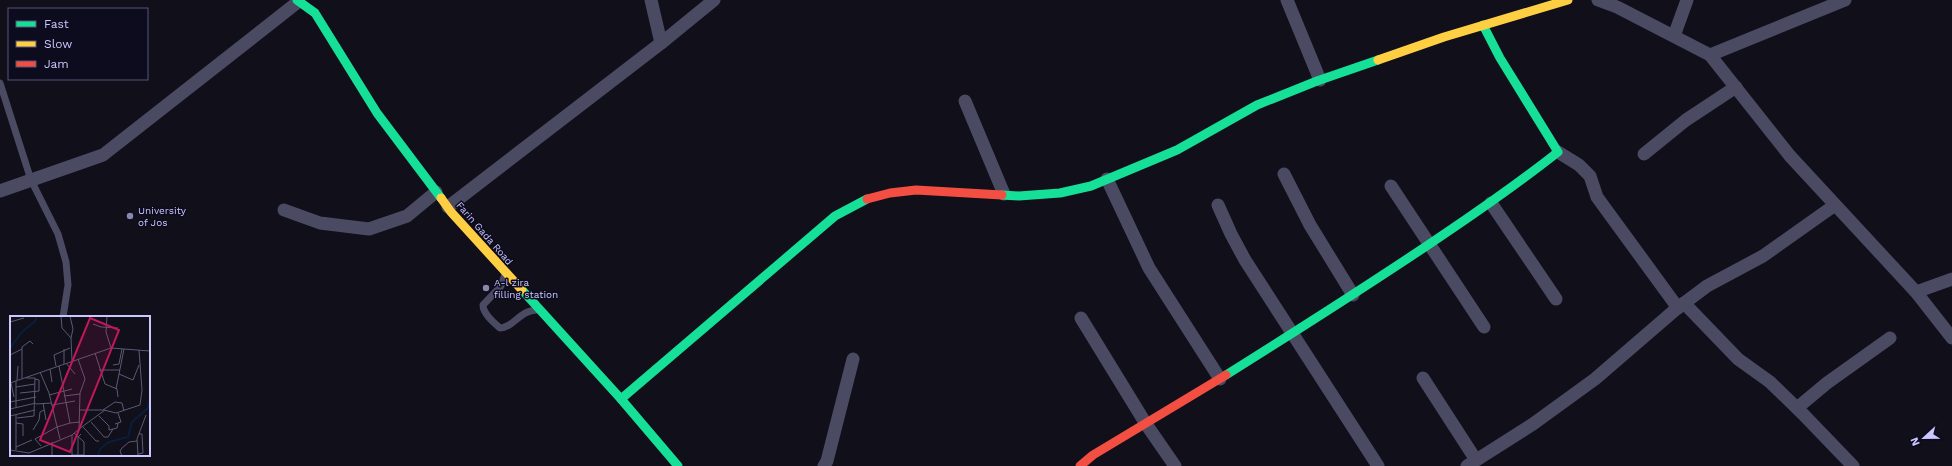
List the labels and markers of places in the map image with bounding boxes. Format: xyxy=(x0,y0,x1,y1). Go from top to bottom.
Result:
place label: University of Jos xyxy=(138,205,187,228)
marker: University of Jos xyxy=(125,211,135,221)
place label: A-l zira filling station xyxy=(494,277,558,300)
marker: A-l zira filling station xyxy=(481,283,491,293)

